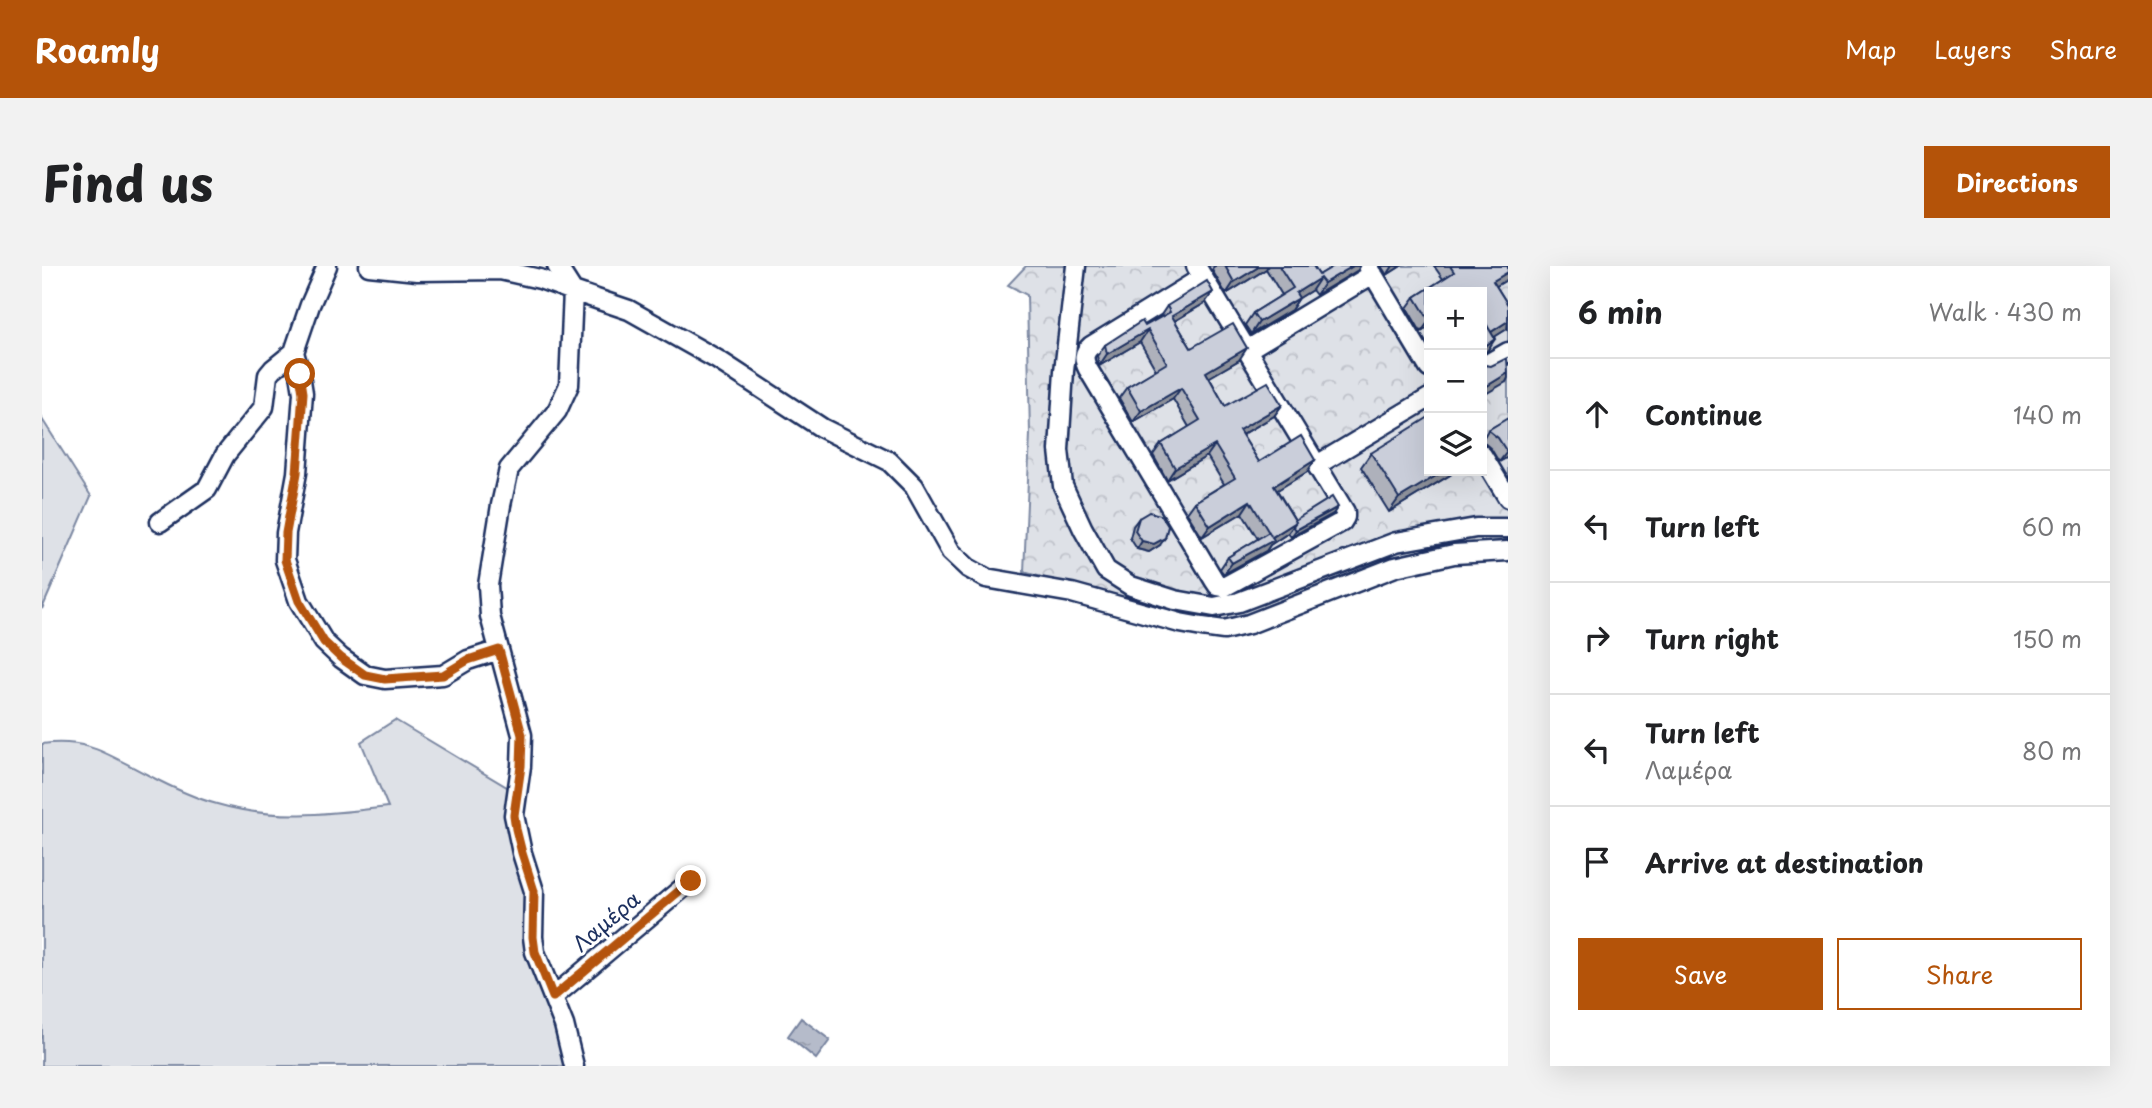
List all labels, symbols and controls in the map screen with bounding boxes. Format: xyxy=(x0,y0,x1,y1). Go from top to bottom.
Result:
text: Roamly xyxy=(35,24,160,74)
text: Map xyxy=(1845,31,1896,67)
text: Layers xyxy=(1934,31,2011,67)
text: Share xyxy=(2049,31,2117,67)
text: Find us xyxy=(42,145,213,219)
button: Directions xyxy=(1924,146,2110,218)
map controls xyxy=(1424,287,1487,476)
button: + xyxy=(1424,287,1487,350)
text: 6 min xyxy=(1578,289,1663,334)
text: Walk · 430 m xyxy=(1929,294,2082,329)
button: − xyxy=(1424,350,1487,413)
route start xyxy=(284,358,315,389)
icon: ahead xyxy=(1578,395,1616,433)
text: Continue xyxy=(1645,395,1762,434)
text: 140 m xyxy=(2013,397,2082,432)
button: layers xyxy=(1424,413,1487,476)
icon: left xyxy=(1578,507,1616,545)
text: Turn left xyxy=(1645,507,1760,546)
text: 60 m xyxy=(2022,509,2082,544)
icon: right xyxy=(1578,619,1616,657)
text: Turn right xyxy=(1645,619,1779,658)
text: 150 m xyxy=(2013,621,2082,656)
text: Turn left xyxy=(1645,713,1760,752)
icon: left xyxy=(1578,731,1616,769)
text: 80 m xyxy=(2022,733,2082,768)
text: Λαμέρα xyxy=(1645,752,1732,787)
icon: arrive xyxy=(1578,843,1616,881)
text: Arrive at destination xyxy=(1645,843,1924,882)
route end xyxy=(675,865,706,896)
street label: Λαμέρα xyxy=(565,882,647,958)
button: Save xyxy=(1578,938,1823,1010)
button: Share xyxy=(1837,938,2082,1010)

